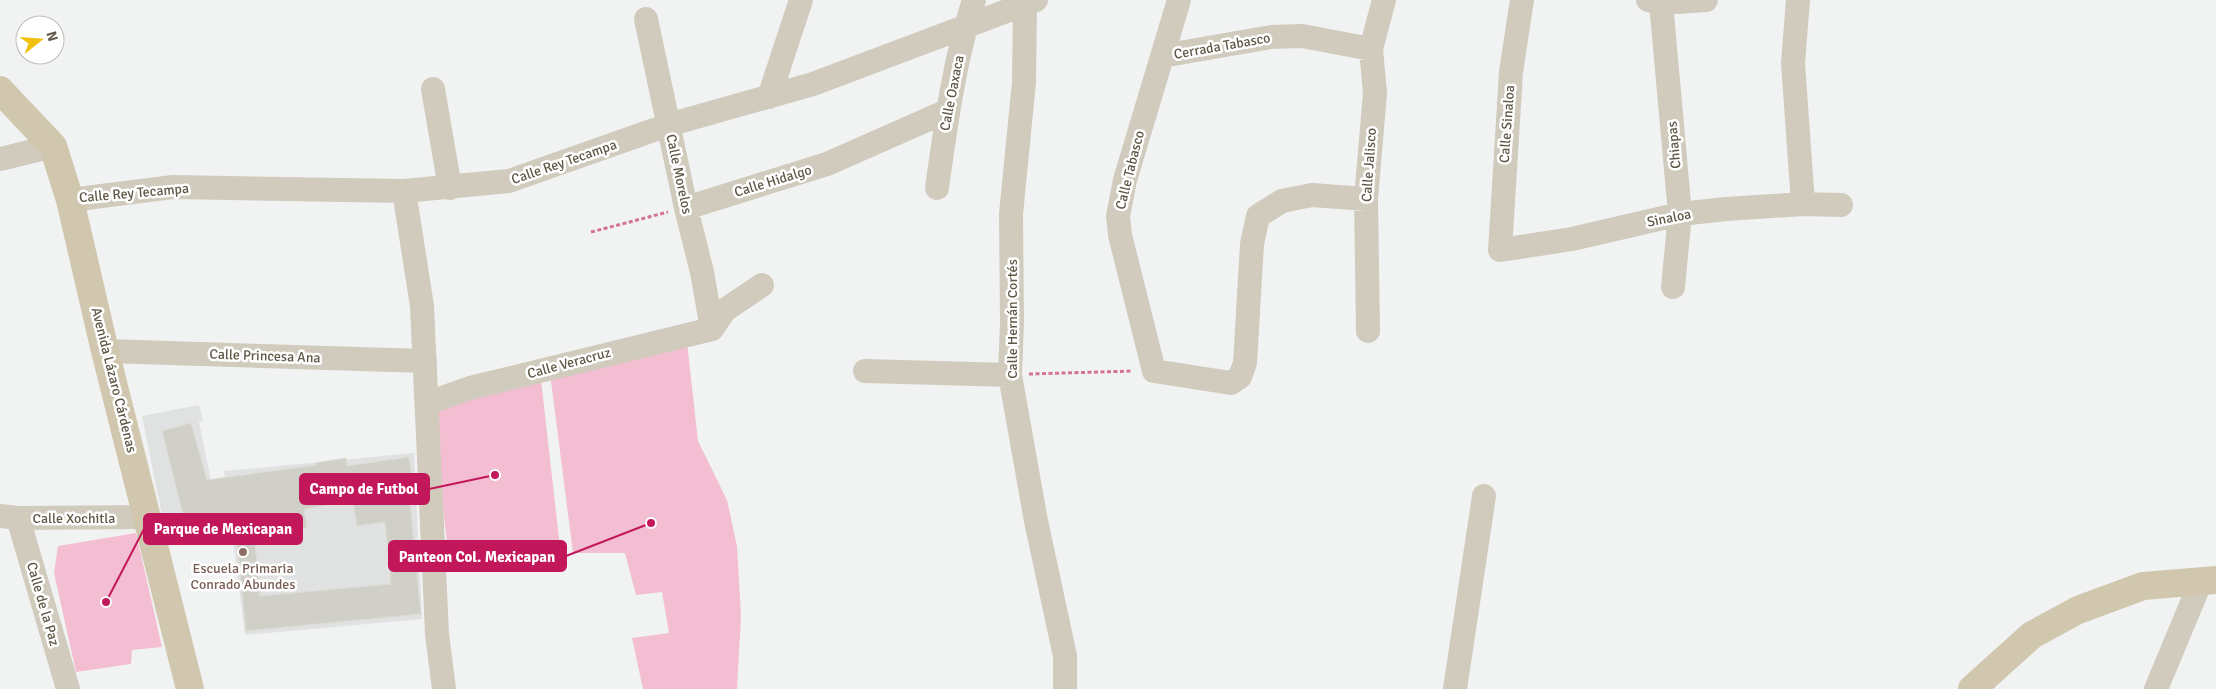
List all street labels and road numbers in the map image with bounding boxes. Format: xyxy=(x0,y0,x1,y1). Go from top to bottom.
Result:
street label: Cerrada Tabasco xyxy=(1172,29,1272,63)
street label: Calle Oaxaca xyxy=(936,54,968,132)
street label: Calle Sinaloa xyxy=(1496,84,1518,164)
street label: Chiapas xyxy=(1663,121,1685,169)
street label: Calle Jalisco xyxy=(1358,127,1380,203)
street label: Calle Tabasco xyxy=(1112,129,1148,211)
street label: Calle Morelos xyxy=(662,132,696,216)
street label: Calle Rey Tecampa xyxy=(509,136,619,188)
street label: Calle Hidalgo xyxy=(732,161,814,201)
street label: Calle Rey Tecampa xyxy=(78,180,190,206)
street label: Sinaloa xyxy=(1645,205,1693,231)
street label: Calle Hernán Cortés xyxy=(1004,259,1021,379)
street label: Avenida Lázaro Cárdenas xyxy=(88,306,140,454)
street label: Calle Veracruz xyxy=(525,344,613,382)
street label: Calle Princesa Ana xyxy=(209,346,321,366)
street label: Calle Xochitla xyxy=(33,510,115,527)
street label: Calle de la Paz xyxy=(23,560,63,648)

